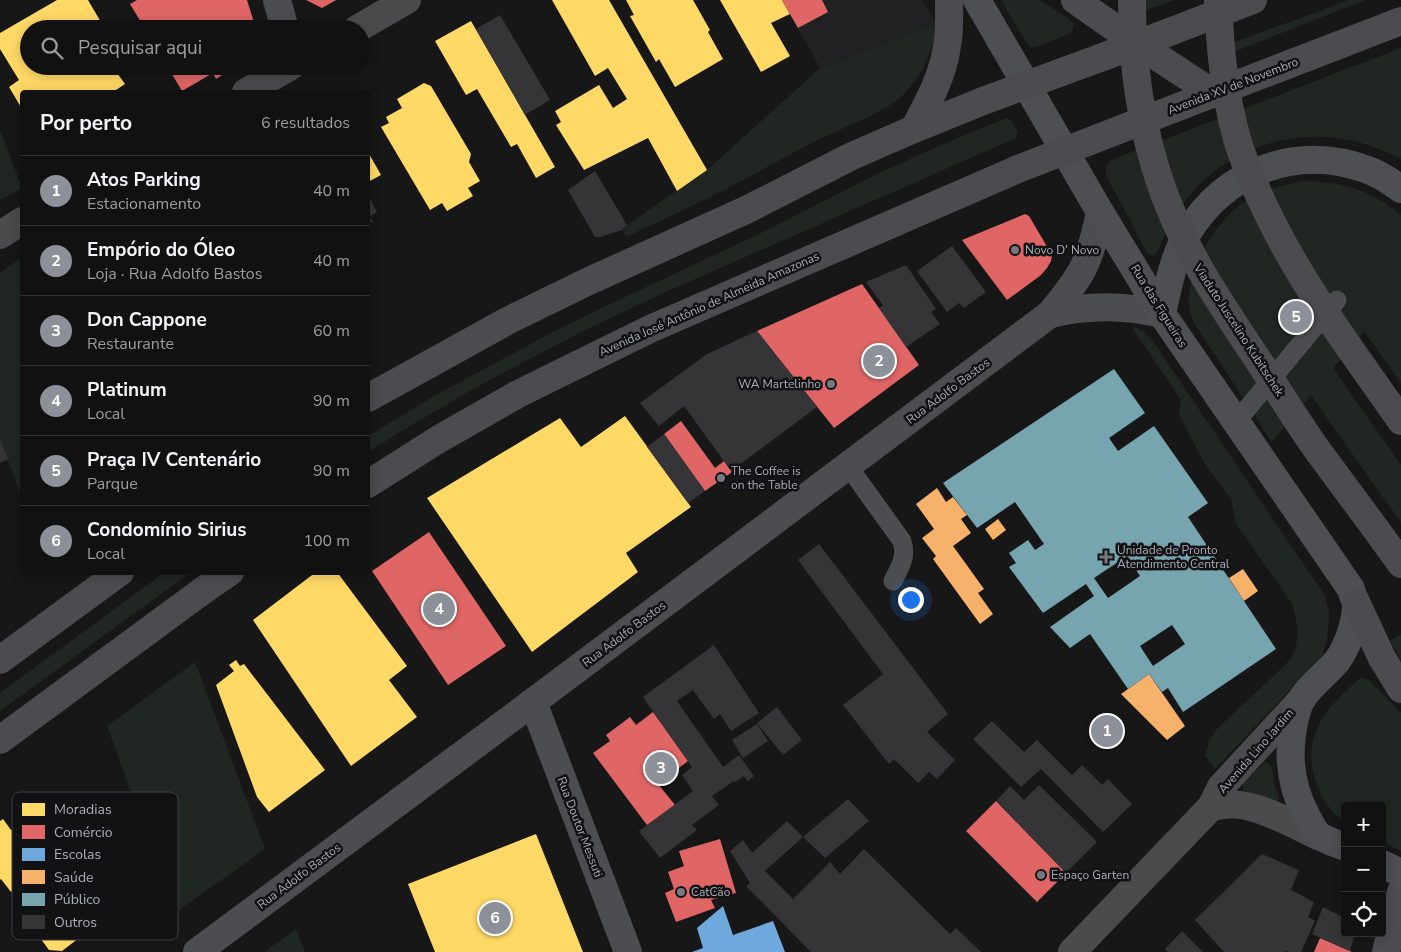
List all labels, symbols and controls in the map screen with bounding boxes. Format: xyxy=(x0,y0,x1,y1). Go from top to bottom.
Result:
search box xyxy=(20,20,370,75)
icon: search xyxy=(38,34,66,62)
text: Pesquisar aqui xyxy=(78,35,202,61)
street label: Avenida XV de Novembro xyxy=(1165,54,1301,118)
text: Por perto xyxy=(40,109,132,137)
text: 6 resultados xyxy=(261,112,350,134)
text: Atos Parking xyxy=(87,167,201,193)
text: 1 xyxy=(51,180,61,202)
text: 40 m xyxy=(313,180,350,202)
text: Estacionamento xyxy=(87,193,201,215)
text: Empório do Óleo xyxy=(87,237,235,263)
place label: Novo D' Novo xyxy=(1025,242,1100,258)
marker: Novo D' Novo xyxy=(1009,244,1021,256)
street label: Avenida José Antônio de Almeida Amazonas xyxy=(596,248,822,360)
text: 2 xyxy=(51,250,61,272)
text: 40 m xyxy=(313,250,350,272)
street label: Viaduto Juscelino Kubitschek xyxy=(1190,260,1288,400)
street label: Rua das Figueiras xyxy=(1127,261,1191,351)
text: Loja · Rua Adolfo Bastos xyxy=(87,263,262,285)
pin: 5 xyxy=(1280,298,1312,336)
text: Don Cappone xyxy=(87,307,207,333)
text: 3 xyxy=(51,320,61,342)
text: 60 m xyxy=(313,320,350,342)
text: Restaurante xyxy=(87,333,174,355)
pin: 2 xyxy=(863,342,895,380)
street label: Rua Adolfo Bastos xyxy=(903,354,993,428)
place label: WA Martelinho xyxy=(738,376,821,392)
text: Platinum xyxy=(87,377,167,403)
marker: WA Martelinho xyxy=(825,378,837,390)
text: 4 xyxy=(51,390,61,412)
text: 90 m xyxy=(313,390,350,412)
text: Local xyxy=(87,403,125,425)
text: Praça IV Centenário xyxy=(87,447,261,473)
text: 5 xyxy=(51,460,61,482)
text: 90 m xyxy=(313,460,350,482)
place label: The Coffee is on the Table xyxy=(731,463,801,493)
marker: The Coffee is on the Table xyxy=(715,472,727,484)
text: Parque xyxy=(87,473,138,495)
text: Condomínio Sirius xyxy=(87,517,247,543)
text: 6 xyxy=(51,530,61,552)
text: 100 m xyxy=(303,530,350,552)
place label: Unidade de Pronto Atendimento Central xyxy=(1117,542,1230,572)
text: Local xyxy=(87,543,125,565)
marker: Unidade de Pronto Atendimento Central xyxy=(1099,550,1113,564)
your location xyxy=(898,587,924,613)
pin: 4 xyxy=(423,590,455,628)
street label: Rua Adolfo Bastos xyxy=(579,597,669,671)
street label: Avenida Lino Jardim xyxy=(1215,705,1297,797)
pin: 1 xyxy=(1091,712,1123,750)
pin: 3 xyxy=(645,749,677,787)
street label: Rua Doutor Messuti xyxy=(553,774,607,880)
legend xyxy=(12,792,178,940)
text: Moradias xyxy=(54,800,112,819)
map controls xyxy=(1341,802,1386,937)
button: + xyxy=(1341,802,1386,847)
text: Comércio xyxy=(54,823,113,842)
street label: Rua Adolfo Bastos xyxy=(254,839,344,913)
text: Escolas xyxy=(54,845,101,864)
button: − xyxy=(1341,847,1386,892)
place label: Espaço Garten xyxy=(1051,867,1129,883)
text: Saúde xyxy=(54,868,94,887)
marker: Espaço Garten xyxy=(1035,869,1047,881)
place label: CatCão xyxy=(691,884,731,900)
marker: CatCão xyxy=(675,886,687,898)
text: Público xyxy=(54,890,101,909)
button: locate xyxy=(1341,892,1386,937)
pin: 6 xyxy=(479,899,511,937)
text: Outros xyxy=(54,913,97,932)

